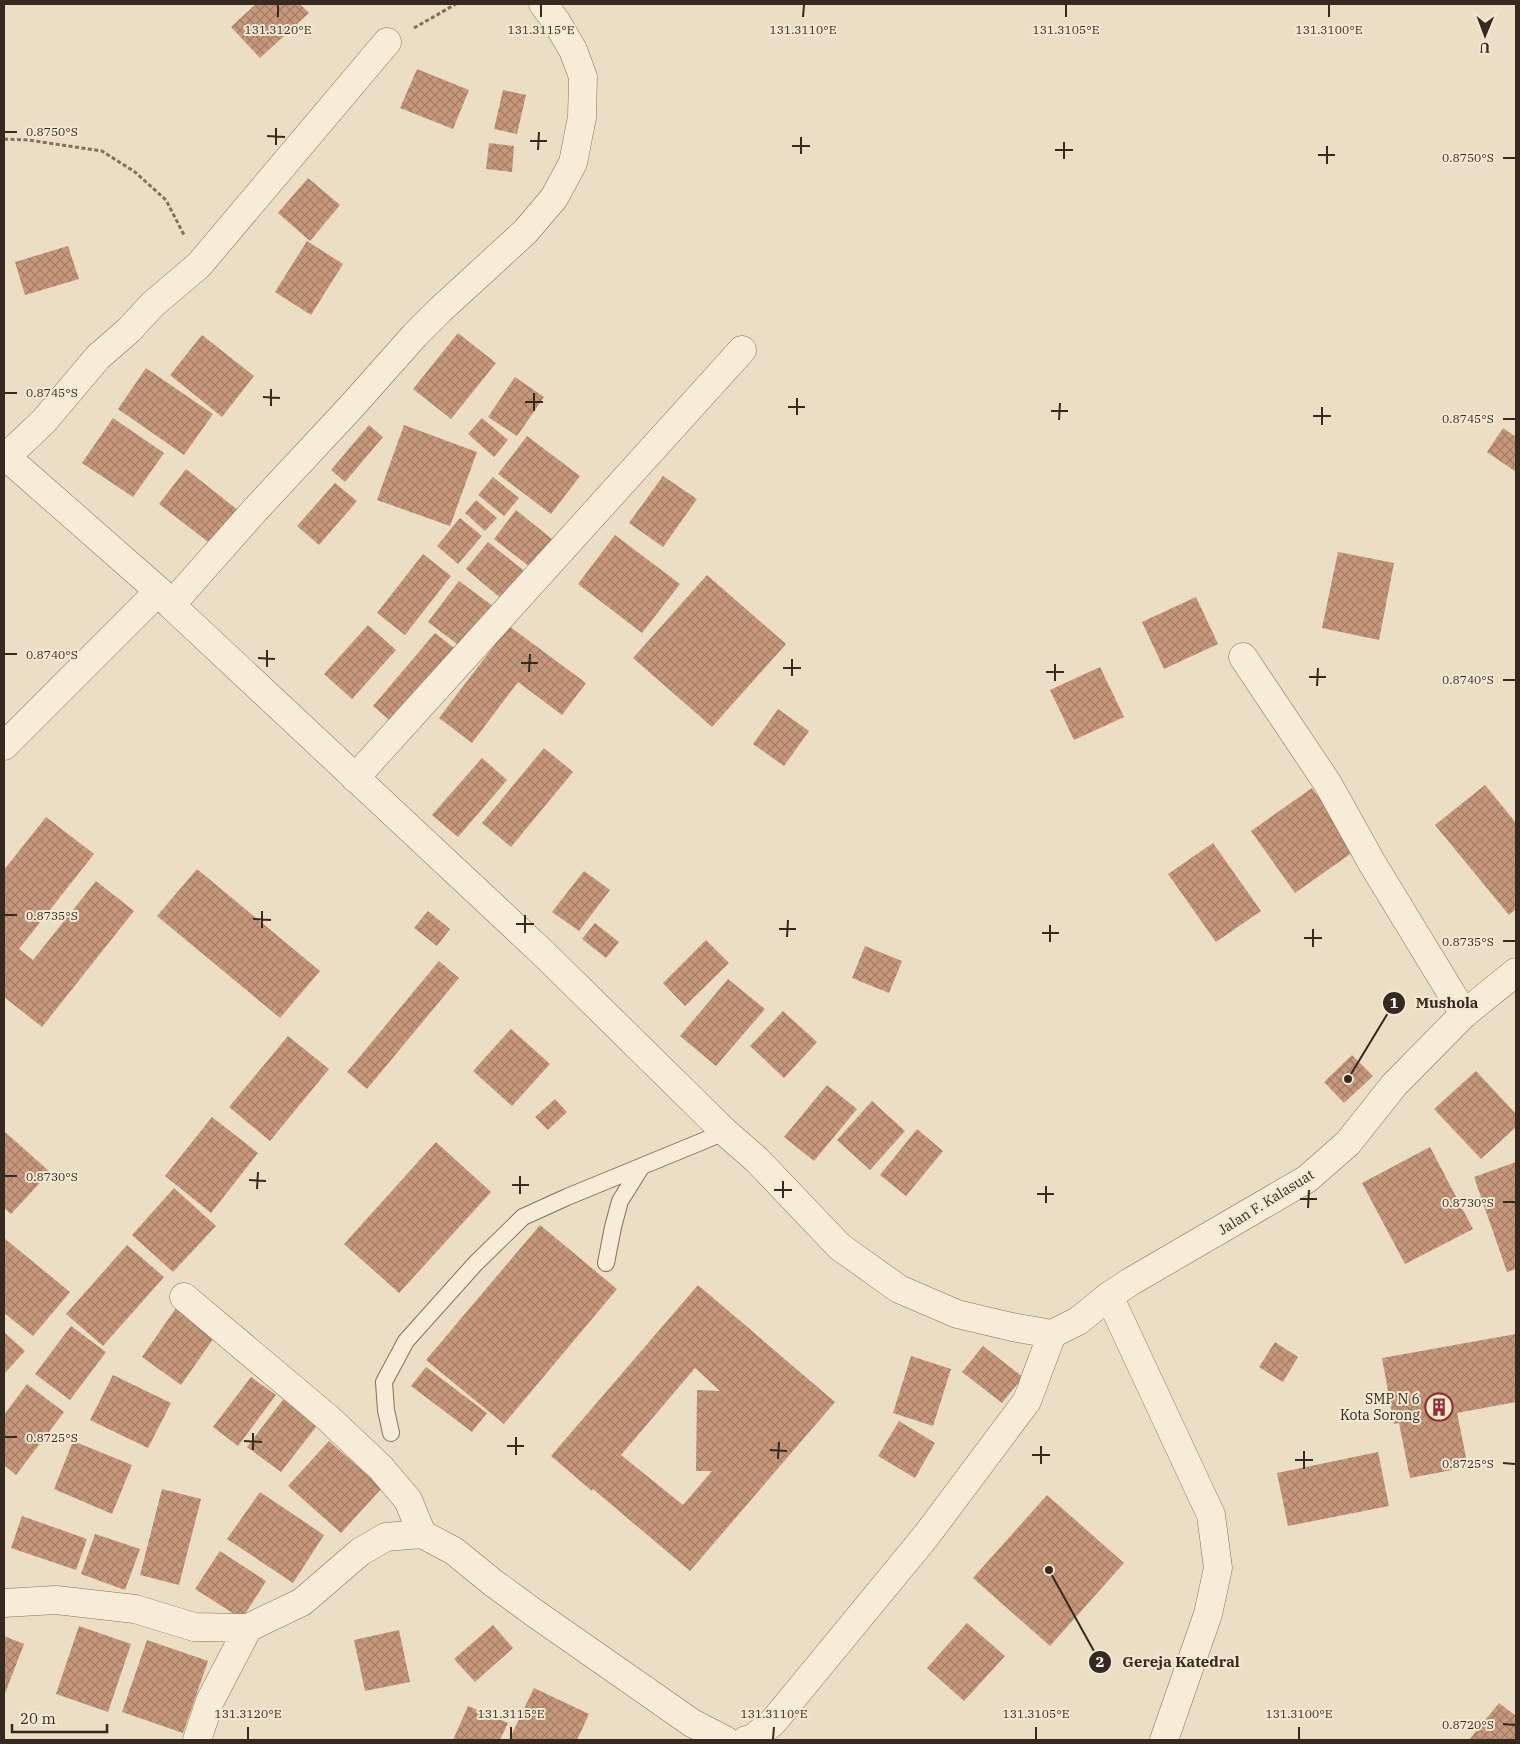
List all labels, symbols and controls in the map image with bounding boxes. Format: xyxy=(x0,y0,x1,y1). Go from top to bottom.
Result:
north arrow xyxy=(1460,10,1510,60)
text: 131.3120°E xyxy=(245,22,311,37)
text: 131.3115°E xyxy=(508,22,574,37)
text: 131.3110°E xyxy=(770,22,836,37)
text: 131.3105°E xyxy=(1033,22,1099,37)
text: 131.3100°E xyxy=(1296,22,1362,37)
text: U xyxy=(1479,39,1490,57)
text: 0.8750°S xyxy=(26,124,78,139)
text: 0.8750°S xyxy=(1442,150,1494,165)
text: 0.8745°S xyxy=(26,385,78,400)
text: 0.8745°S xyxy=(1442,411,1494,426)
text: 0.8740°S xyxy=(26,647,78,662)
text: 0.8740°S xyxy=(1442,672,1494,687)
text: 0.8735°S xyxy=(26,908,78,923)
text: 0.8735°S xyxy=(1442,934,1494,949)
callout: Mushola xyxy=(1381,988,1489,1018)
text: 1 xyxy=(1389,993,1399,1012)
text: Mushola xyxy=(1416,993,1479,1012)
street label: Jalan F. Kalasuat xyxy=(1215,1165,1317,1239)
text: 0.8730°S xyxy=(26,1169,78,1184)
text: 0.8730°S xyxy=(1442,1195,1494,1210)
place label: SMP N 6 Kota Sorong xyxy=(1340,1390,1420,1424)
building icon: SMP N 6 Kota Sorong xyxy=(1424,1392,1454,1422)
text: 0.8725°S xyxy=(26,1430,78,1445)
text: 0.8725°S xyxy=(1442,1456,1494,1471)
callout: Gereja Katedral xyxy=(1087,1647,1249,1677)
text: 2 xyxy=(1095,1652,1105,1671)
text: Gereja Katedral xyxy=(1122,1652,1240,1671)
scale bar xyxy=(12,1702,108,1734)
text: 131.3120°E xyxy=(215,1706,281,1721)
text: 131.3115°E xyxy=(478,1706,544,1721)
text: 131.3110°E xyxy=(741,1706,807,1721)
text: 131.3105°E xyxy=(1003,1706,1069,1721)
text: 131.3100°E xyxy=(1266,1706,1332,1721)
text: 20 m xyxy=(20,1709,56,1728)
text: 0.8720°S xyxy=(1442,1717,1494,1732)

